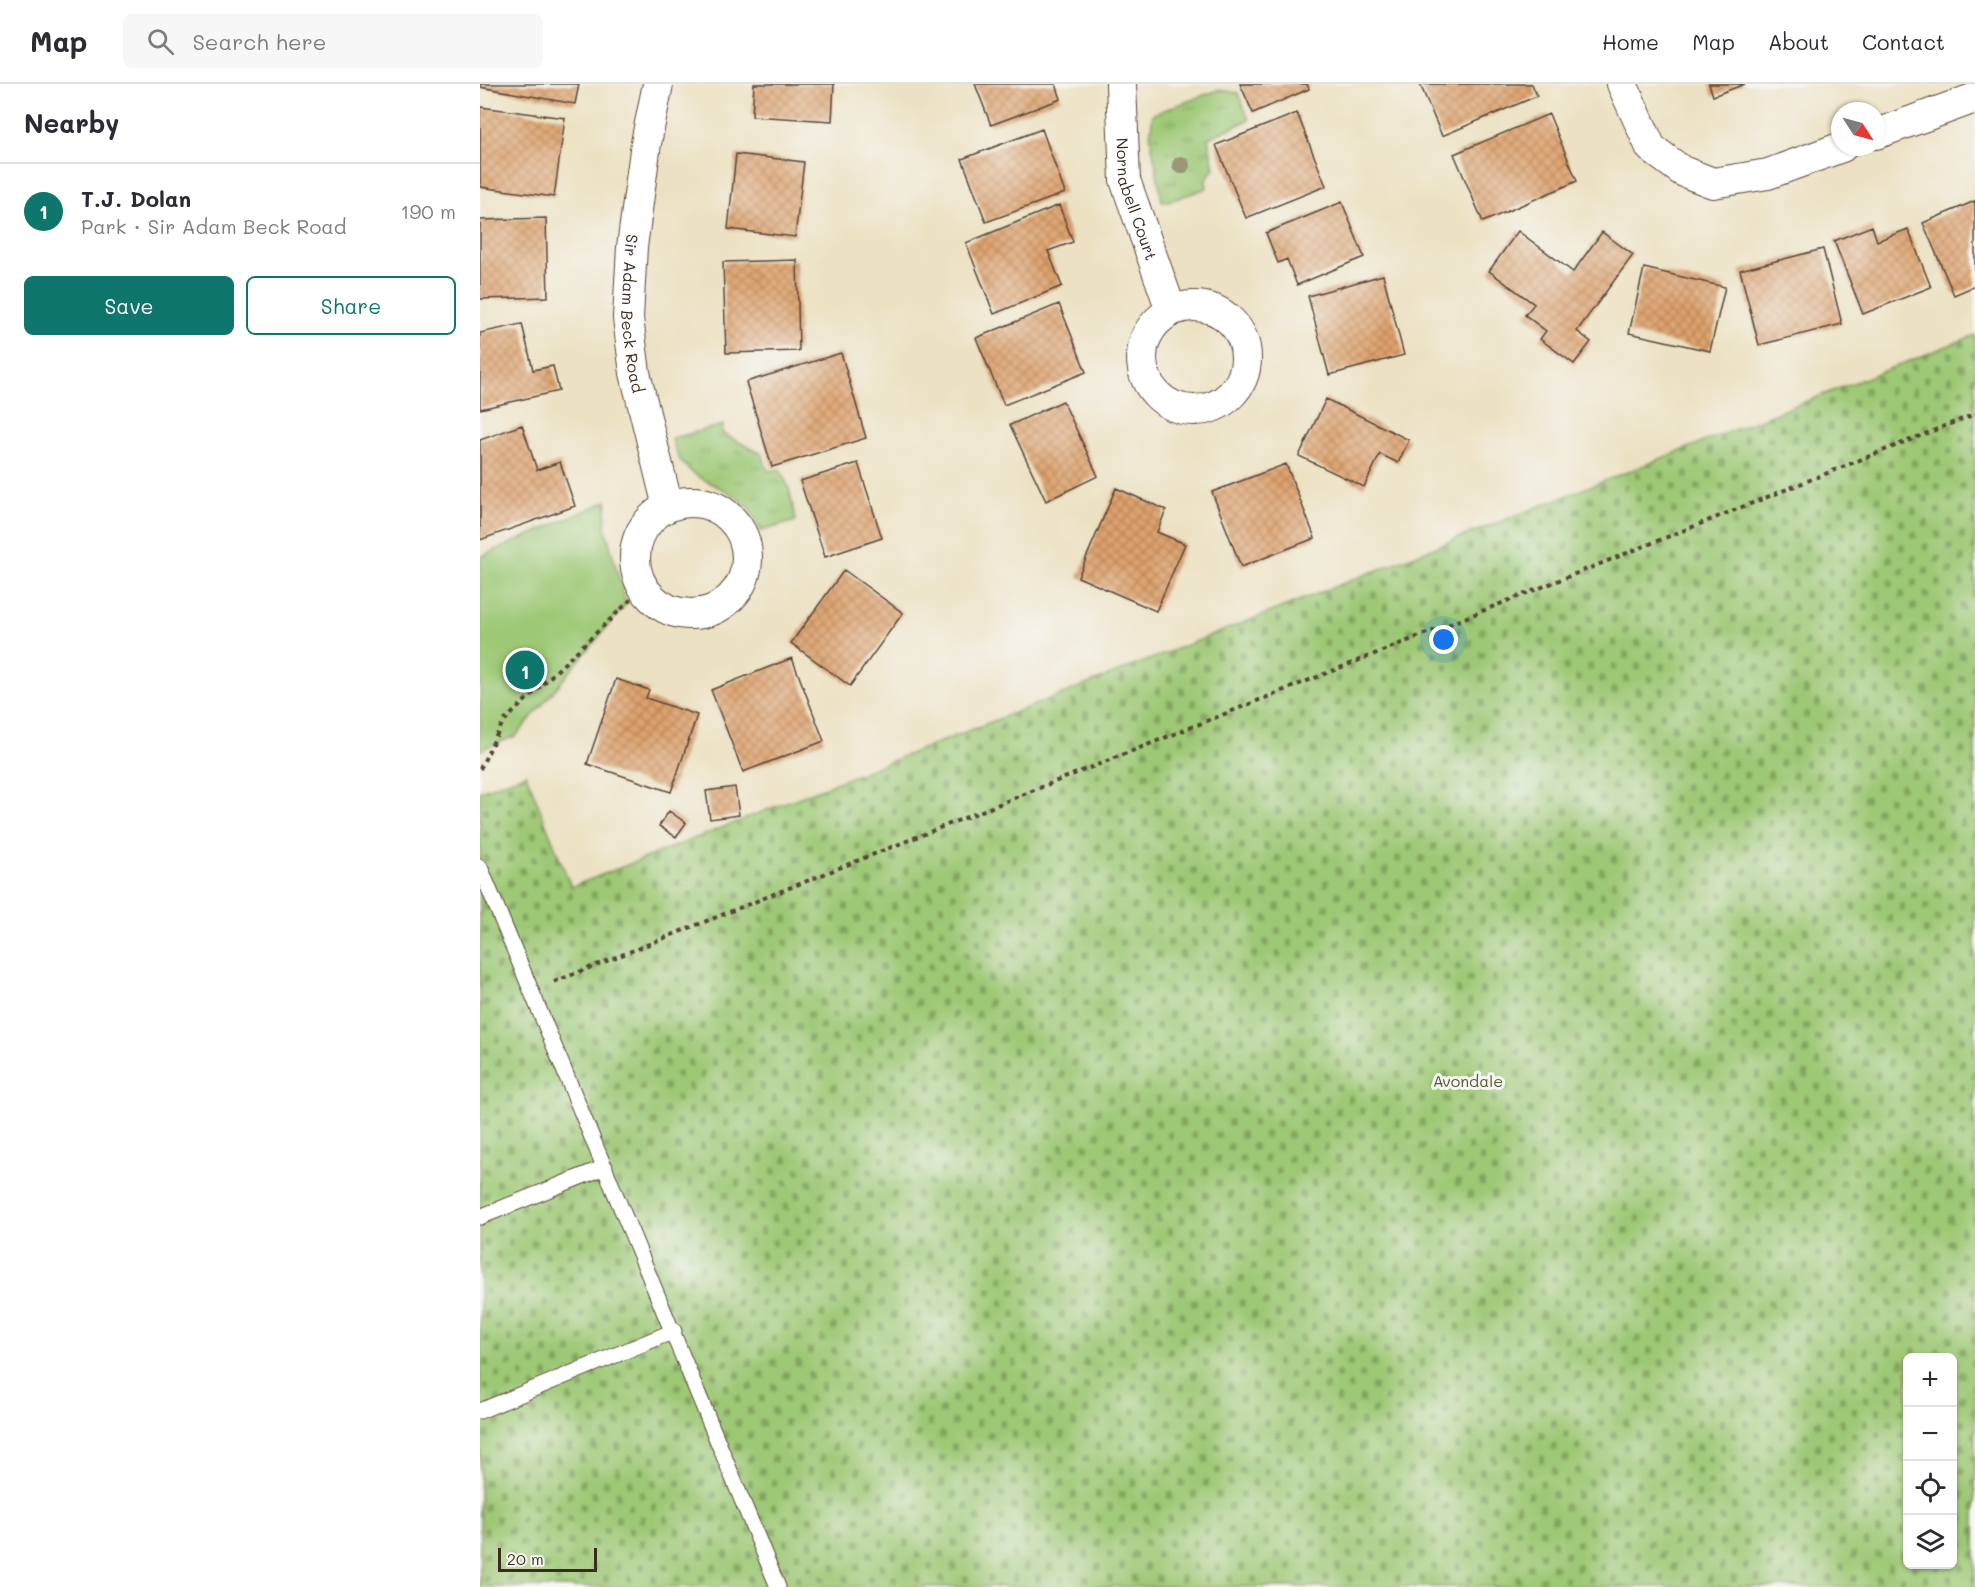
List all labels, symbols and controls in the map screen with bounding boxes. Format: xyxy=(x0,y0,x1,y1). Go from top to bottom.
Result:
search box xyxy=(123,14,543,68)
text: Map xyxy=(30,23,87,59)
icon: search xyxy=(144,25,177,58)
text: Search here xyxy=(192,27,326,56)
text: Home xyxy=(1602,28,1659,55)
text: Map xyxy=(1692,28,1735,55)
text: About xyxy=(1768,28,1829,55)
text: Contact xyxy=(1862,28,1945,55)
north arrow xyxy=(1831,102,1885,156)
text: Nearby xyxy=(24,106,119,140)
street label: Nornabell Court xyxy=(1113,137,1163,263)
text: T.J. Dolan xyxy=(81,184,191,213)
text: 1 xyxy=(39,198,48,224)
text: 190 m xyxy=(401,198,456,224)
text: Park · Sir Adam Beck Road xyxy=(81,213,346,239)
street label: Sir Adam Beck Road xyxy=(617,233,650,395)
button: Save xyxy=(24,276,234,335)
button: Share xyxy=(246,276,456,335)
your location xyxy=(1429,625,1458,654)
pin: 1 xyxy=(506,648,544,692)
park label: Avondale xyxy=(1433,1070,1503,1091)
map controls xyxy=(1903,1353,1957,1569)
button: + xyxy=(1903,1353,1957,1407)
button: − xyxy=(1903,1407,1957,1461)
button: locate xyxy=(1903,1461,1957,1515)
button: layers xyxy=(1903,1515,1957,1569)
scale bar xyxy=(498,1545,597,1572)
text: 20 m xyxy=(507,1548,544,1569)

